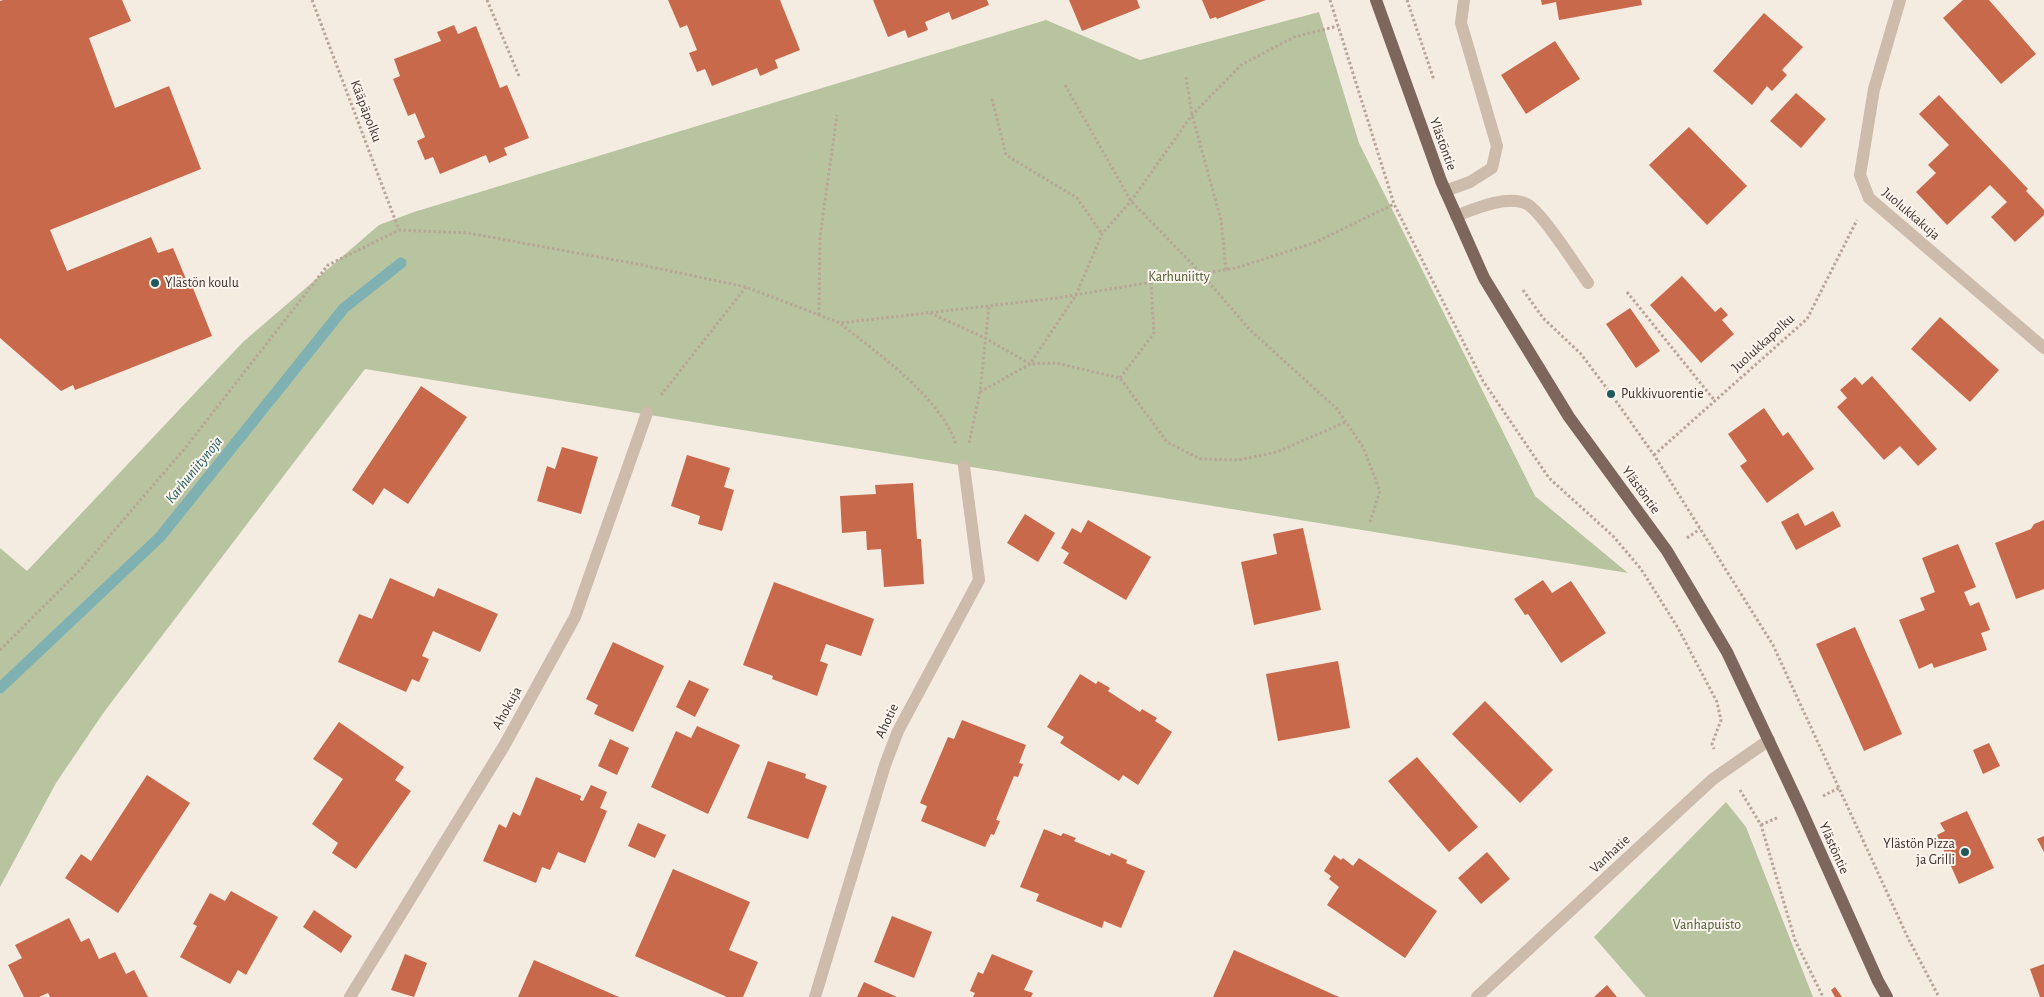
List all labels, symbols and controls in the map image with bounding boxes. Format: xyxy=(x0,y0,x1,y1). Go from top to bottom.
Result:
street label: Kääpäpolku xyxy=(347,78,385,144)
street label: Ylästöntie xyxy=(1426,115,1460,173)
street label: Juolukkakuja xyxy=(1879,184,1943,244)
park label: Karhuniitty xyxy=(1148,269,1210,285)
place label: Ylästön koulu xyxy=(165,275,239,291)
marker: Ylästön koulu xyxy=(149,277,161,289)
street label: Juolukkapolku xyxy=(1728,310,1798,376)
place label: Pukkivuorentie xyxy=(1621,386,1704,402)
marker: Pukkivuorentie xyxy=(1605,388,1617,400)
water label: Karhuniitynoja xyxy=(162,433,226,507)
street label: Ylästöntie xyxy=(1618,463,1664,517)
street label: Ahokuja xyxy=(489,684,525,732)
street label: Ahotie xyxy=(872,701,902,741)
street label: Ylästöntie xyxy=(1815,819,1853,877)
street label: Vanhatie xyxy=(1586,831,1634,877)
place label: Ylästön Pizza ja Grilli xyxy=(1883,836,1955,869)
marker: Ylästön Pizza ja Grilli xyxy=(1959,846,1971,858)
park label: Vanhapuisto xyxy=(1673,917,1741,933)

